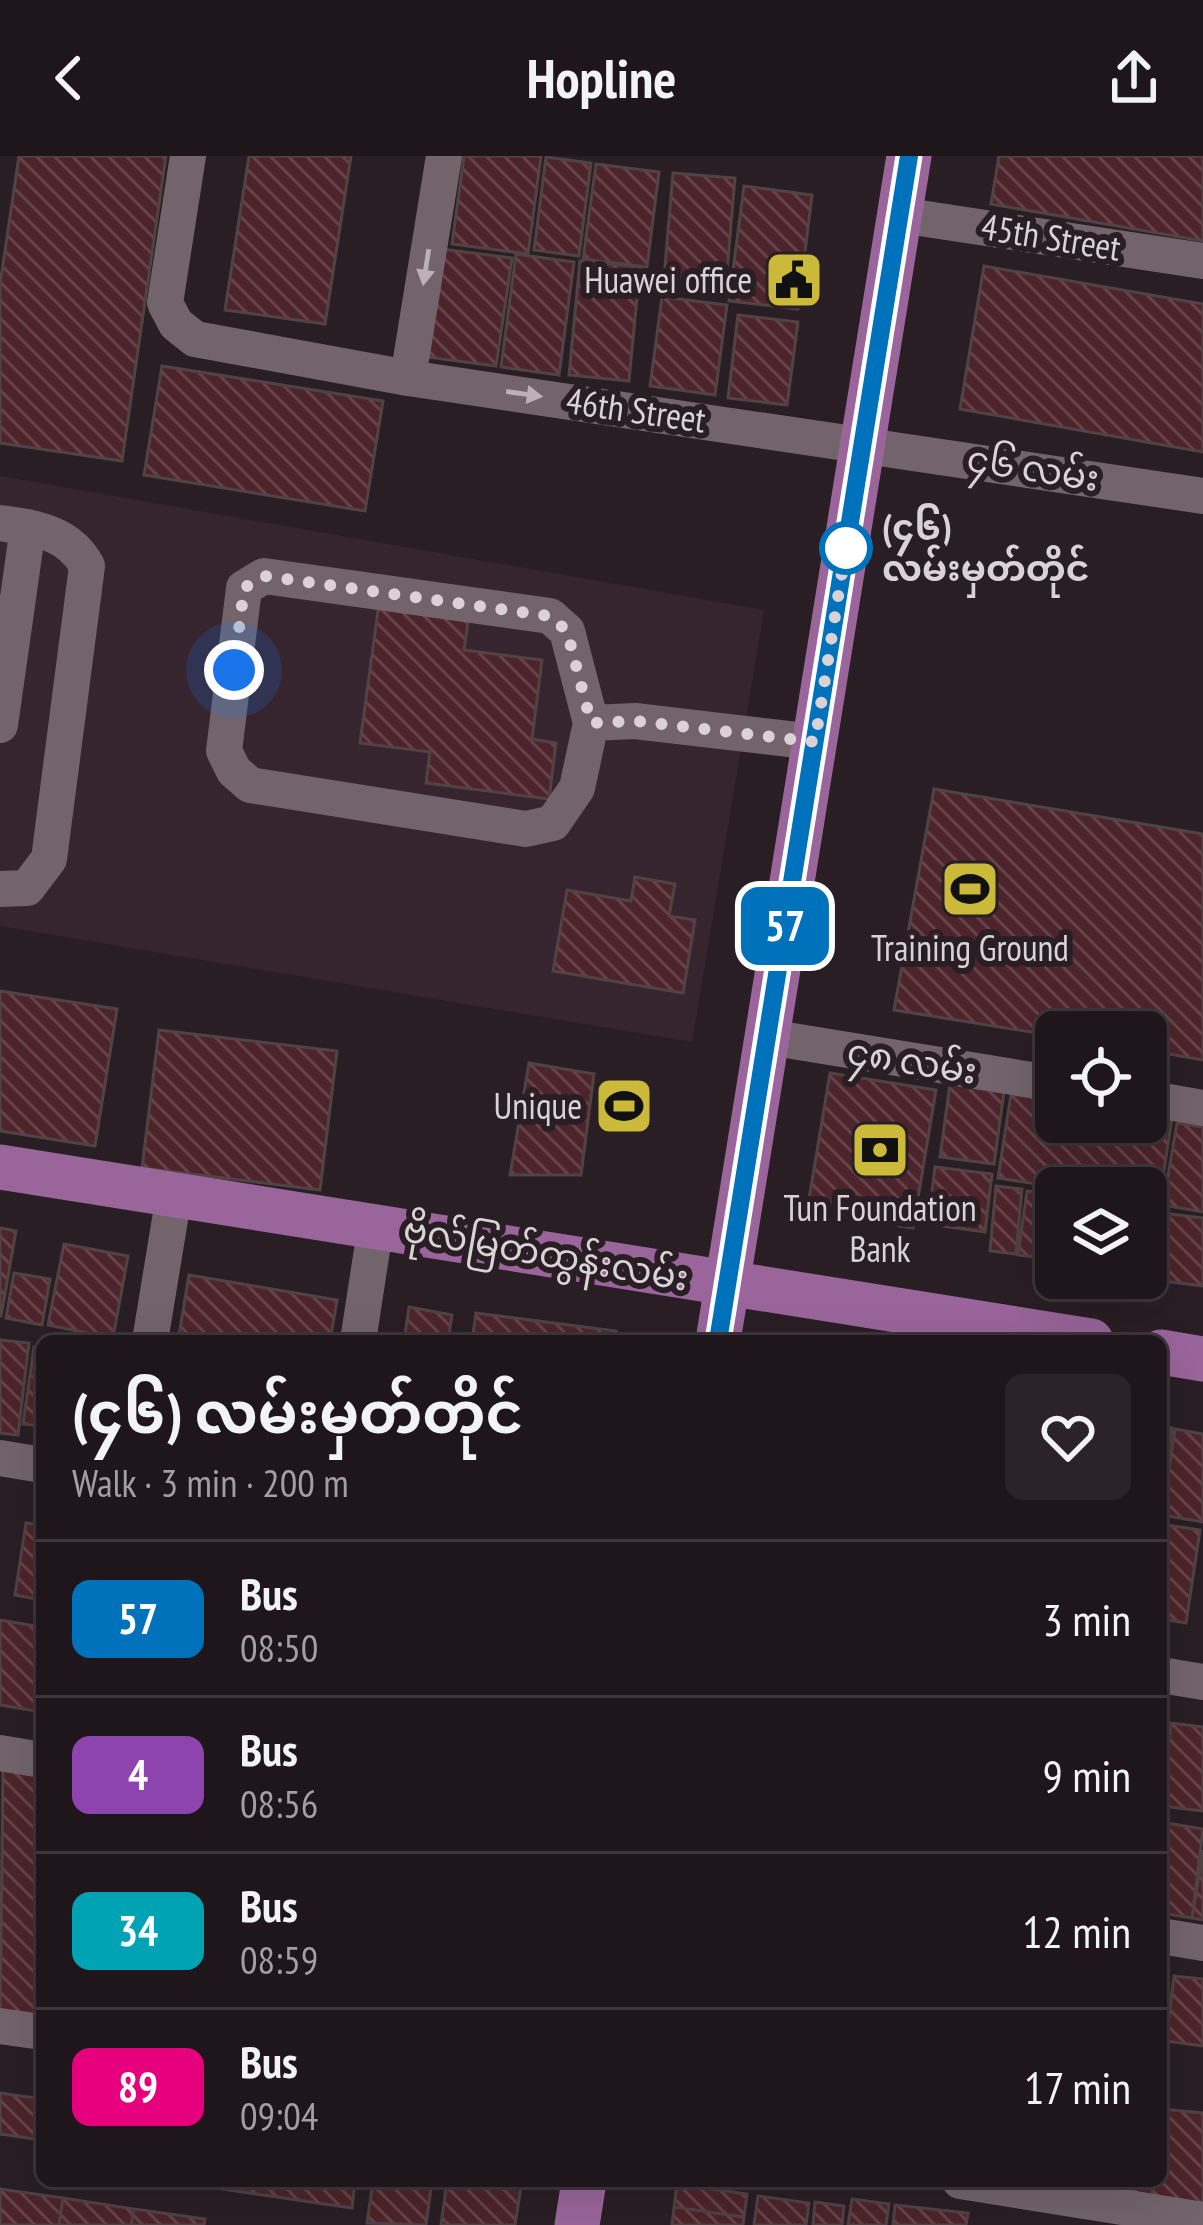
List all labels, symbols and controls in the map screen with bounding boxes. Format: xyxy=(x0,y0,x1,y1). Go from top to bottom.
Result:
text: Hopline xyxy=(527,43,676,113)
icon: back xyxy=(36,45,102,111)
icon: share xyxy=(1101,45,1167,111)
street label: 45th Street xyxy=(978,202,1124,271)
one-way arrow xyxy=(416,249,435,286)
public building icon: Huawei office xyxy=(763,249,825,311)
place label: Huawei office xyxy=(584,256,752,303)
street label: 46th Street xyxy=(563,376,709,443)
one-way arrow xyxy=(506,385,543,404)
street label: ၄၆ လမ်း xyxy=(963,434,1103,508)
place label: (၄၆) လမ်းမှတ်တိုင် xyxy=(882,503,1090,598)
marker: (၄၆) လမ်းမှတ်တိုင် xyxy=(821,523,871,573)
your location xyxy=(204,640,264,700)
sports icon: Training Ground xyxy=(939,858,1001,920)
line badge: 57 xyxy=(731,887,839,965)
text: 57 xyxy=(765,898,805,953)
place label: Training Ground xyxy=(871,924,1069,971)
map controls xyxy=(1035,1011,1167,1299)
button: locate xyxy=(1035,1011,1167,1143)
street label: ၄၈ လမ်း xyxy=(843,1027,980,1101)
sports icon: Unique xyxy=(593,1075,655,1137)
place label: Unique xyxy=(494,1082,582,1129)
bank icon: Tun Foundation Bank xyxy=(849,1119,911,1181)
button: layers xyxy=(1035,1167,1167,1299)
place label: Tun Foundation Bank xyxy=(784,1184,977,1272)
street label: ဗိုလ်မြတ်ထွန်းလမ်း xyxy=(399,1204,692,1308)
button: heart xyxy=(1005,1374,1131,1500)
text: (၄၆) လမ်းမှတ်တိုင် xyxy=(72,1375,523,1449)
text: Walk · 3 min · 200 m xyxy=(72,1457,349,1508)
text: Bus xyxy=(240,1564,298,1622)
text: 3 min xyxy=(1042,1590,1131,1648)
text: 57 xyxy=(118,1591,158,1646)
text: 08:50 xyxy=(240,1622,318,1673)
text: Bus xyxy=(240,1720,298,1778)
text: 9 min xyxy=(1042,1746,1131,1804)
text: 4 xyxy=(128,1747,148,1802)
text: 08:56 xyxy=(240,1778,318,1829)
text: Bus xyxy=(240,1876,298,1934)
text: 12 min xyxy=(1022,1902,1131,1960)
text: 34 xyxy=(118,1903,158,1958)
text: 08:59 xyxy=(240,1934,318,1985)
text: Bus xyxy=(240,2032,298,2090)
text: 17 min xyxy=(1024,2058,1131,2116)
text: 89 xyxy=(118,2059,158,2114)
text: 09:04 xyxy=(240,2090,318,2141)

